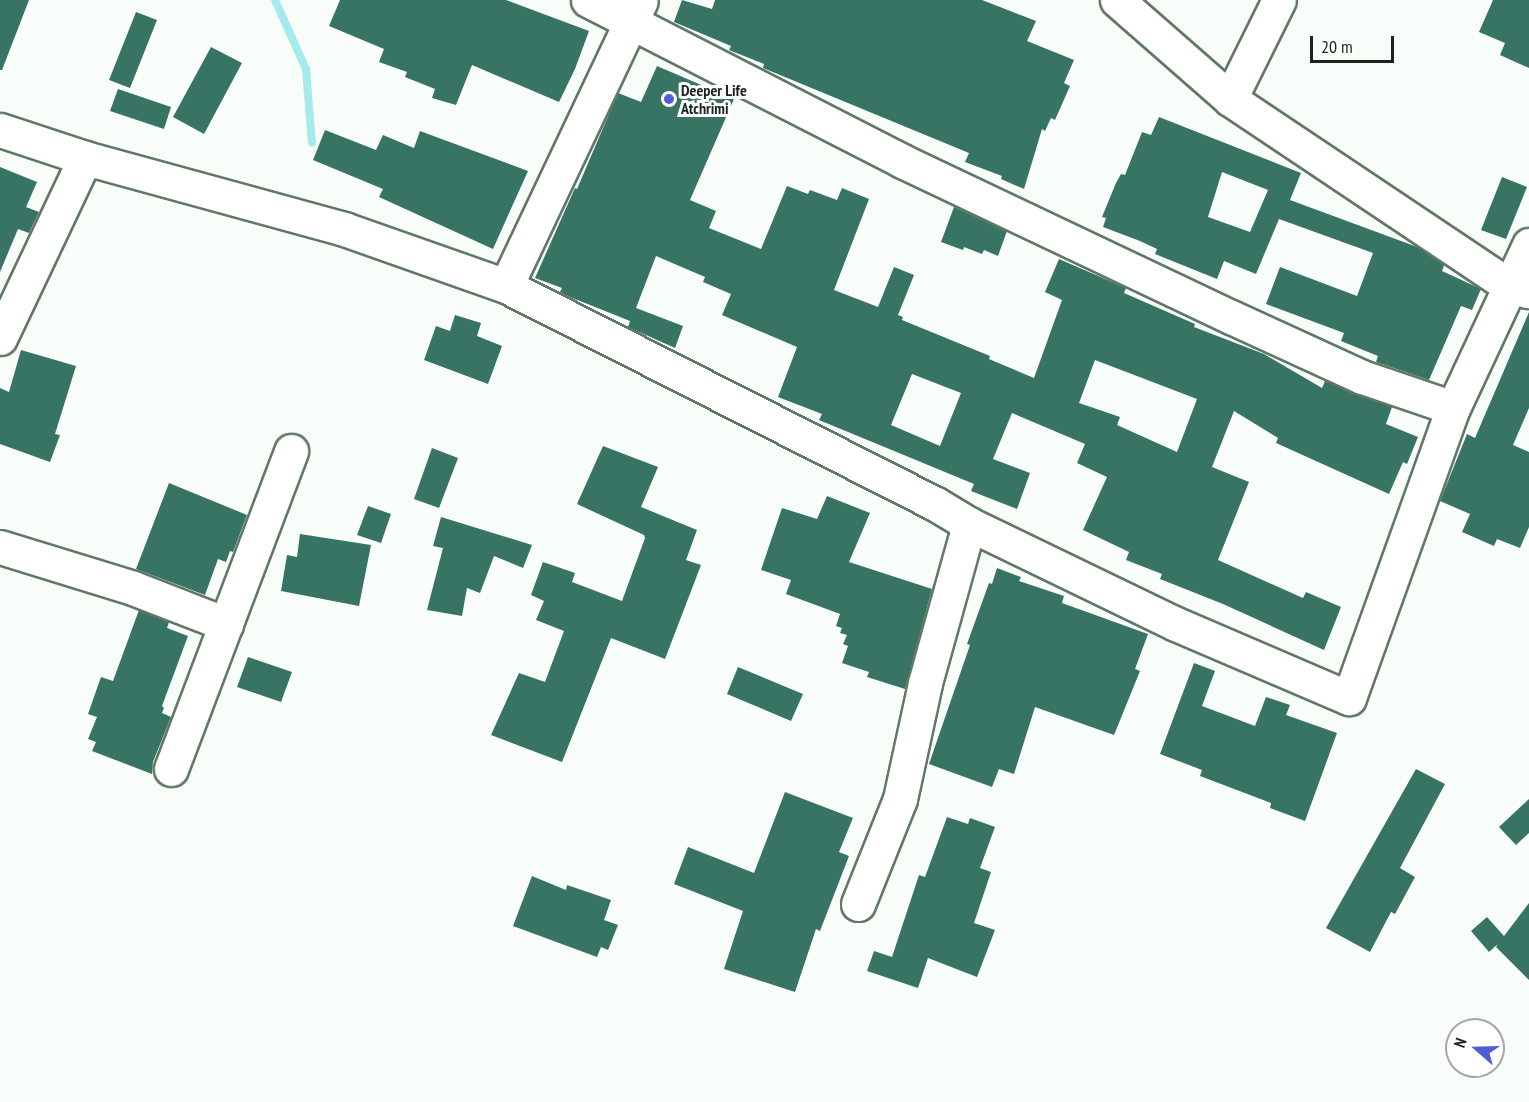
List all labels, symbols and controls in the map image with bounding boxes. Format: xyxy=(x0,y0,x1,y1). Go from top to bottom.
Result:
scale bar xyxy=(1313,24,1397,62)
text: 20 m xyxy=(1321,35,1353,58)
place label: Deeper Life Atchrimi xyxy=(681,80,747,118)
marker: Deeper Life Atchrimi xyxy=(662,92,676,106)
north arrow xyxy=(1445,1018,1505,1078)
text: N xyxy=(1449,1035,1471,1050)

